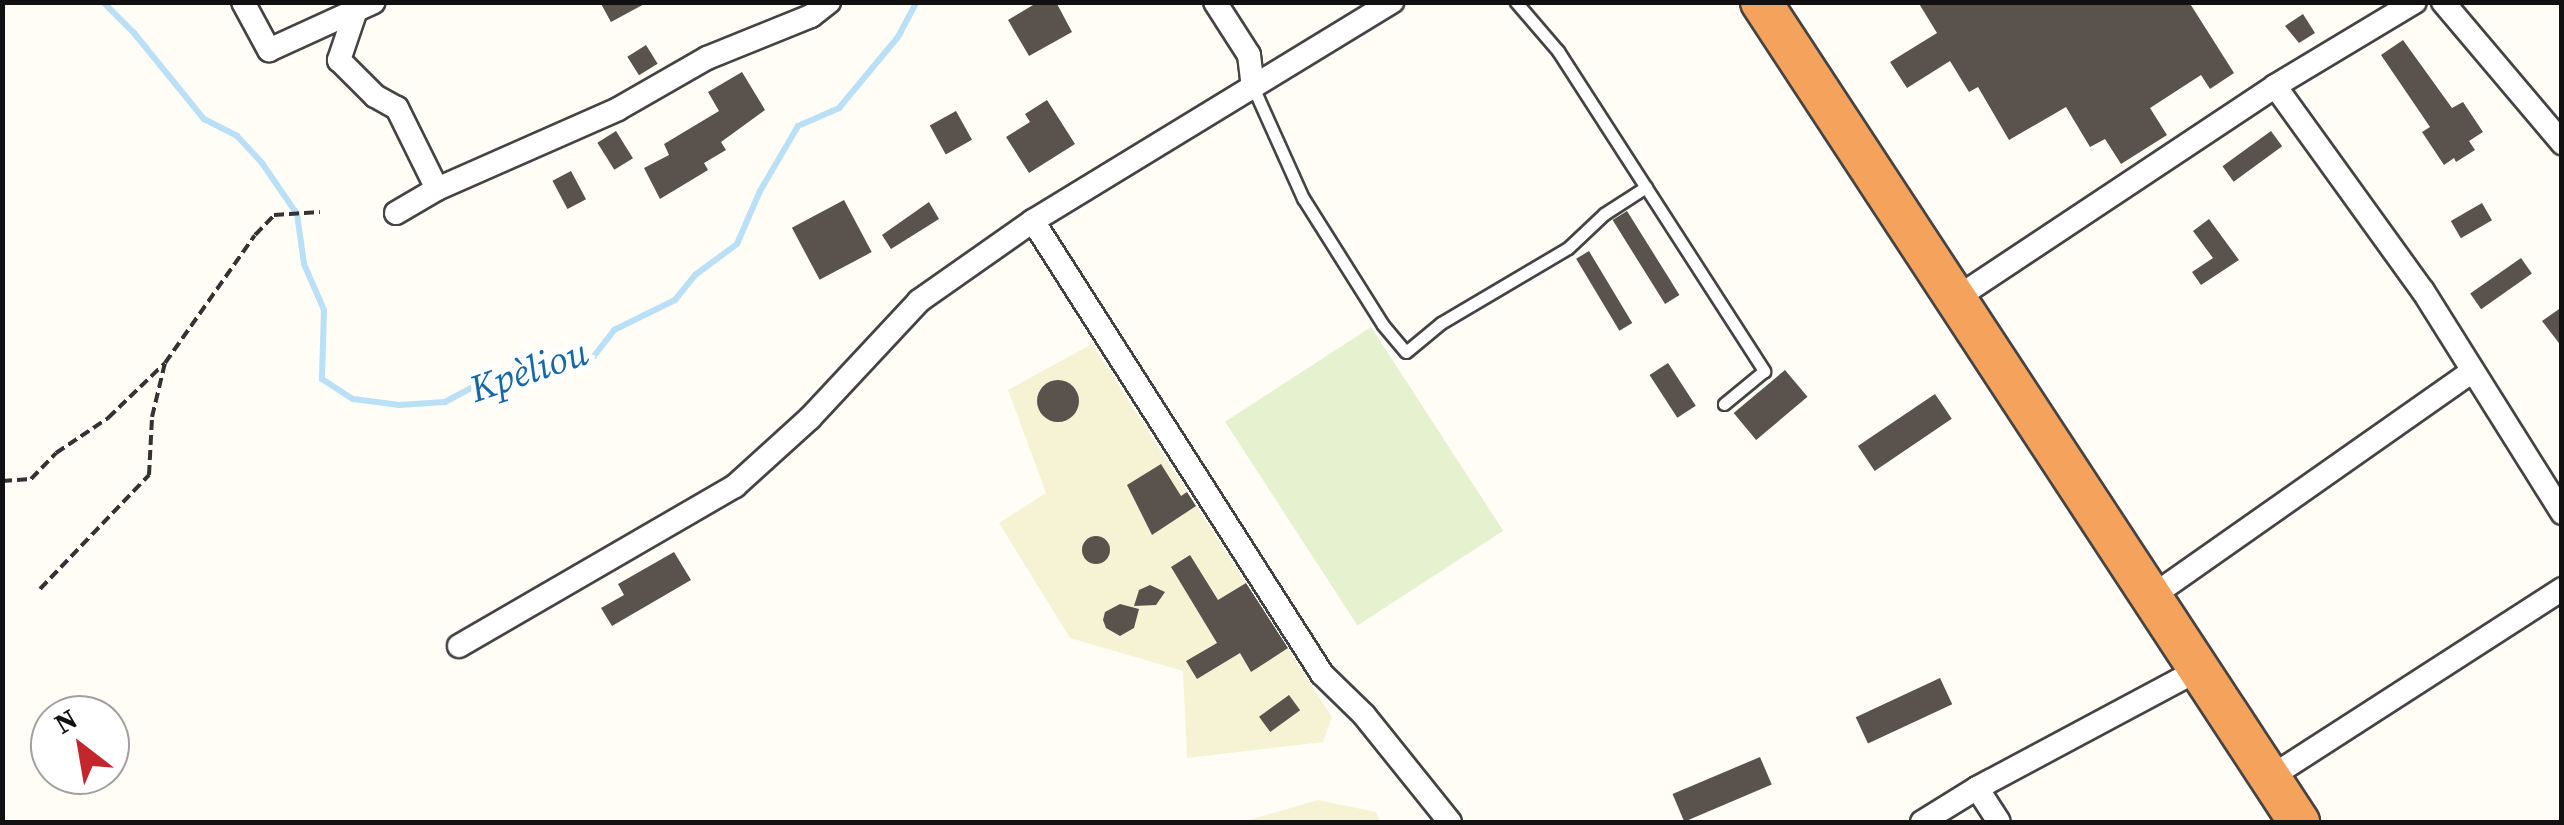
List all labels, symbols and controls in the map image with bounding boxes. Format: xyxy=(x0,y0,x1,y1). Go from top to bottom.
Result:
water label: Kpèliou xyxy=(464,330,594,412)
north arrow xyxy=(30,695,130,795)
text: N xyxy=(47,699,84,743)

